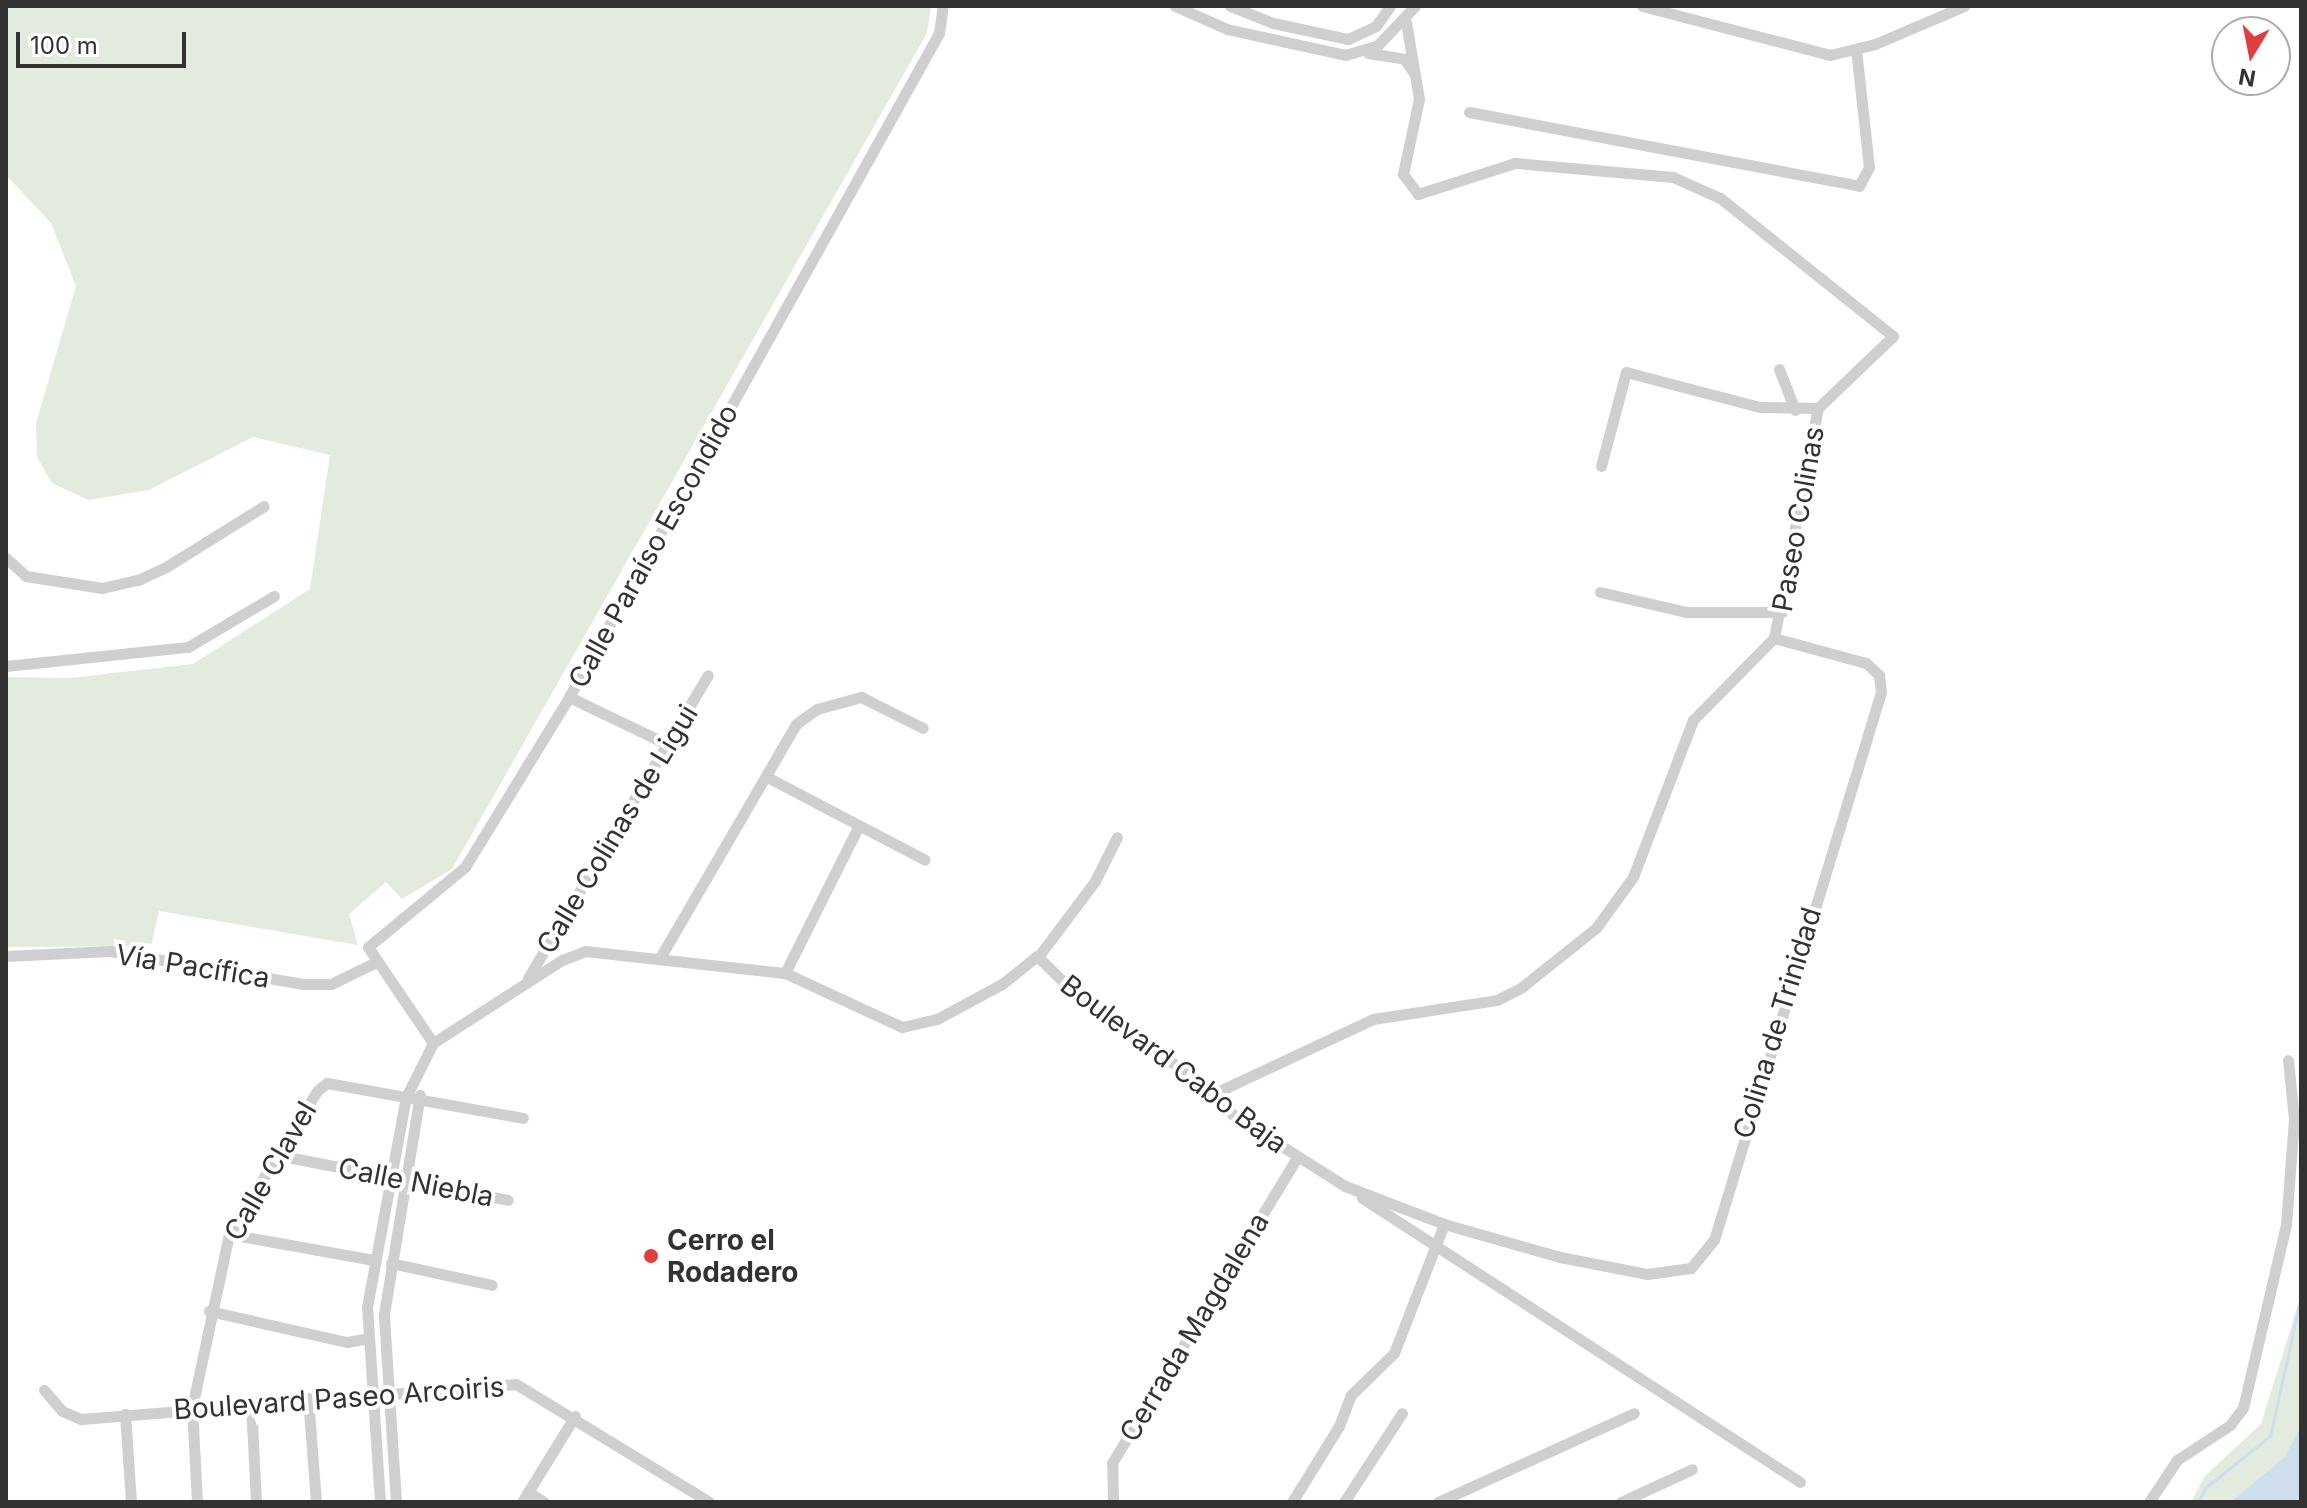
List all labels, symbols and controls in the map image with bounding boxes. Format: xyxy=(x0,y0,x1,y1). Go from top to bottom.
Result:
scale bar xyxy=(20,16,190,66)
north arrow xyxy=(2211,16,2291,96)
text: 100 m xyxy=(30,31,98,60)
text: N xyxy=(2237,63,2258,92)
street label: Calle Paraíso Escondido xyxy=(561,398,745,694)
street label: Paseo Colinas xyxy=(1765,424,1831,614)
street label: Calle Colinas de Ligui xyxy=(529,699,705,959)
street label: Colina de Trinidad xyxy=(1726,903,1828,1143)
street label: Vía Pacífica xyxy=(114,937,272,995)
street label: Boulevard Cabo Baja xyxy=(1054,968,1294,1160)
street label: Calle Clavel xyxy=(217,1096,323,1246)
street label: Calle Niebla xyxy=(335,1150,497,1214)
street label: Cerrada Magdalena xyxy=(1112,1206,1276,1448)
place label: Cerro el Rodadero xyxy=(667,1223,798,1289)
marker: Cerro el Rodadero xyxy=(642,1247,660,1265)
street label: Boulevard Paseo Arcoiris xyxy=(172,1370,506,1426)

